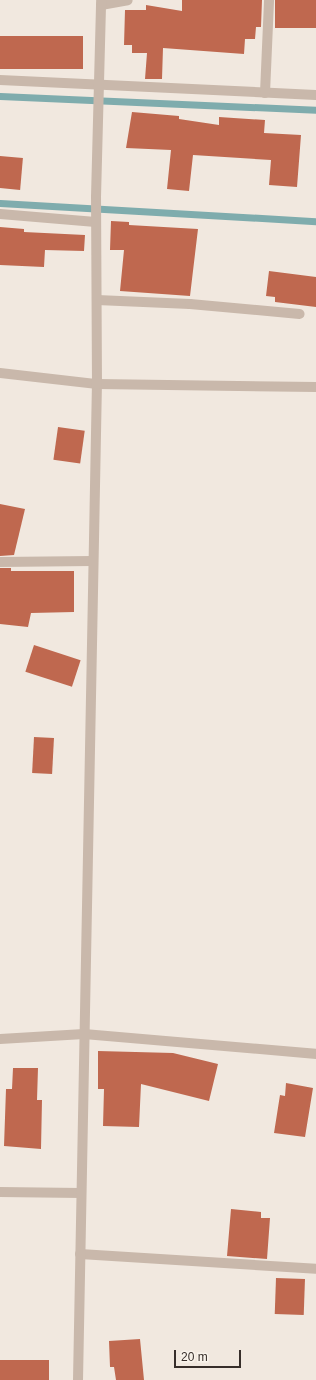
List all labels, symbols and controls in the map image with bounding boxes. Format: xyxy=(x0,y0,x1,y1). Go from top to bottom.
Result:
scale bar xyxy=(176,1342,243,1368)
text: 20 m xyxy=(181,1350,208,1364)

